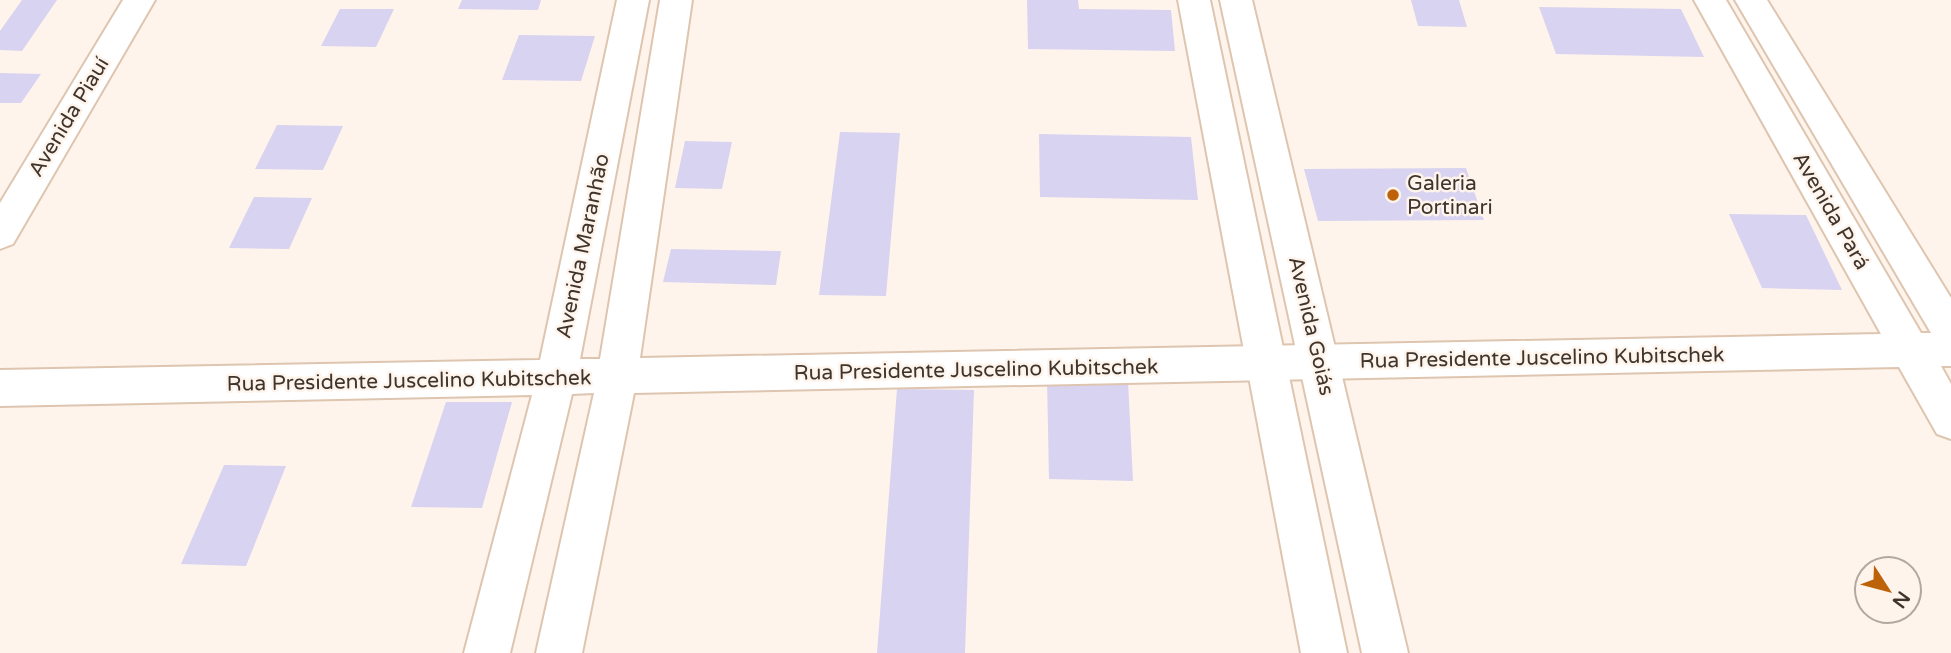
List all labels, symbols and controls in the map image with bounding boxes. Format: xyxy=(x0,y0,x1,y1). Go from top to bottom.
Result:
street label: Avenida Piauí xyxy=(23,53,115,181)
street label: Avenida Pará xyxy=(1787,148,1875,274)
street label: Avenida Maranhão xyxy=(551,151,615,341)
place label: Galeria Portinari xyxy=(1407,171,1493,220)
marker: Galeria Portinari xyxy=(1385,187,1401,203)
street label: Avenida Goiás xyxy=(1283,254,1339,398)
street label: Rua Presidente Juscelino Kubitschek xyxy=(1359,342,1725,374)
street label: Rua Presidente Juscelino Kubitschek xyxy=(793,354,1159,386)
street label: Rua Presidente Juscelino Kubitschek xyxy=(226,365,592,397)
north arrow xyxy=(1853,555,1923,625)
text: N xyxy=(1888,587,1914,612)

